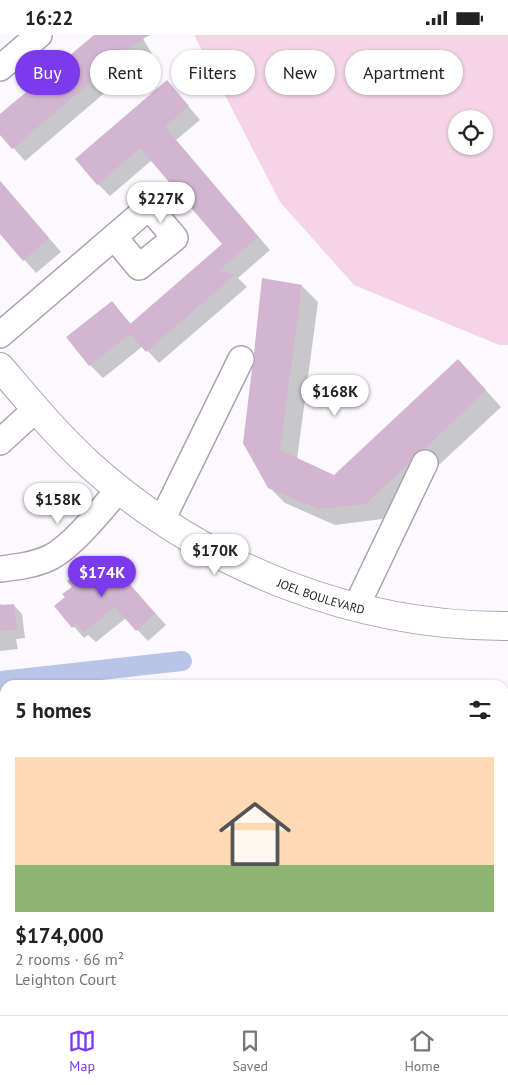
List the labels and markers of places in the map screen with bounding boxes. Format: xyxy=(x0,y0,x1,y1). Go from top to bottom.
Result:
pin: $227K xyxy=(126,181,196,224)
pin: $168K xyxy=(300,375,370,417)
pin: $158K xyxy=(23,483,93,525)
pin: $170K xyxy=(180,533,250,576)
pin: $174K xyxy=(67,555,137,598)

